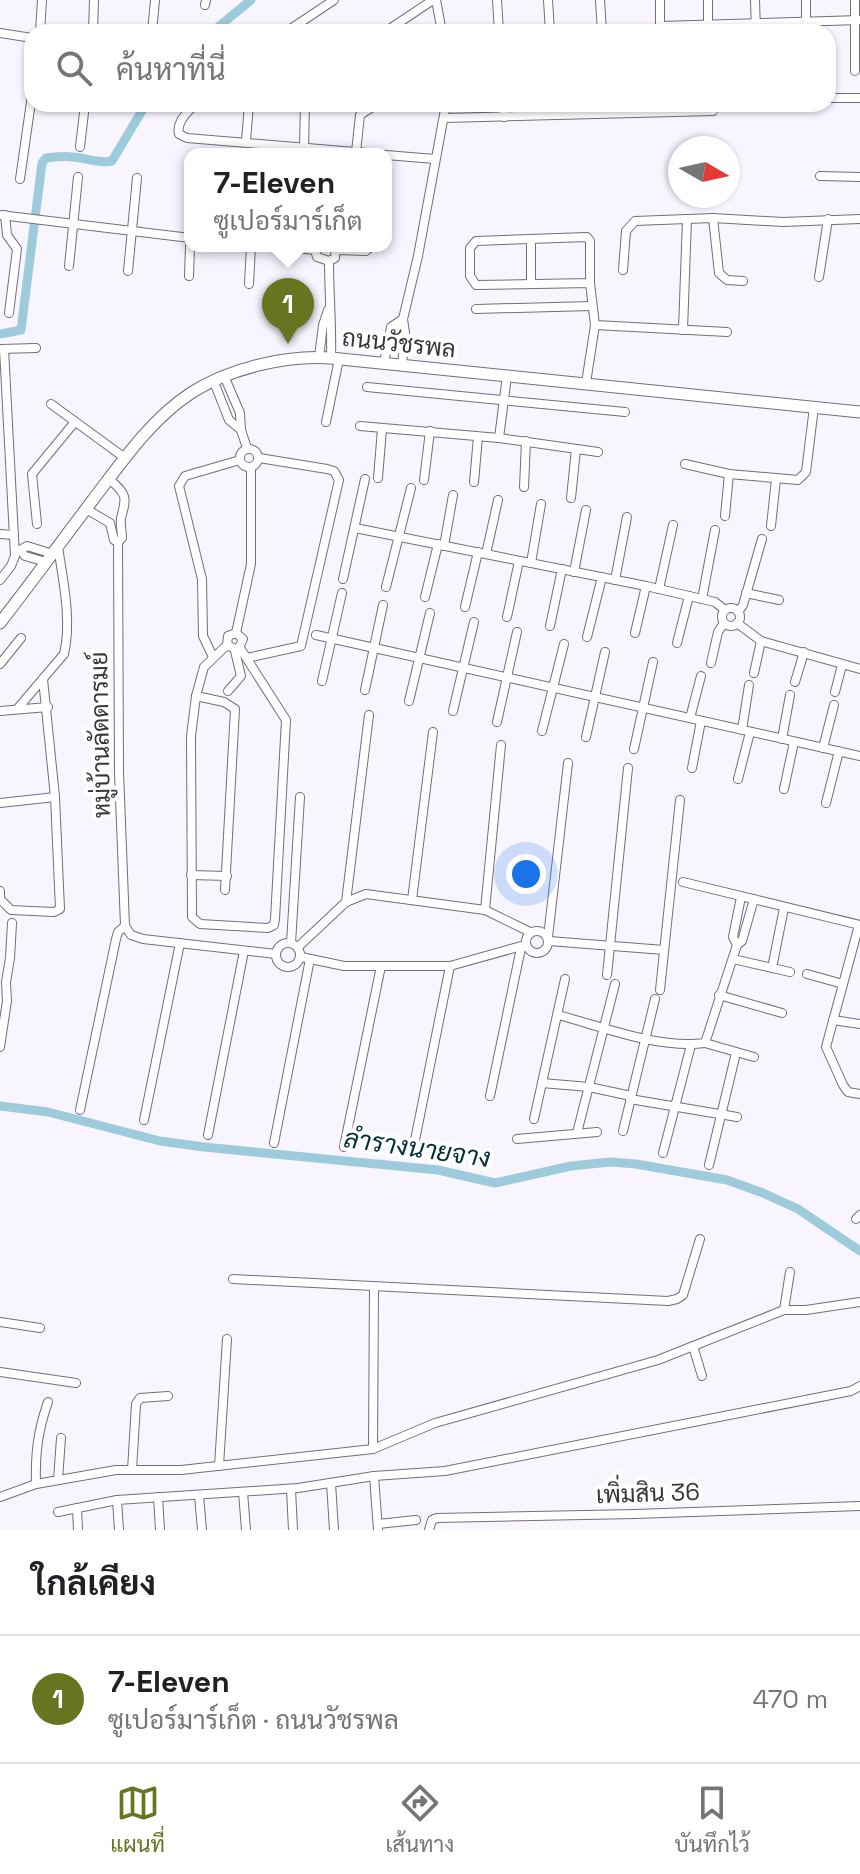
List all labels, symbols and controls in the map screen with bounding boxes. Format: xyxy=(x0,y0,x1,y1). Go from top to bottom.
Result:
search box xyxy=(24,24,836,112)
icon: search xyxy=(52,46,96,90)
text: ค้นหาที่นี่ xyxy=(116,50,226,89)
north arrow xyxy=(668,136,740,208)
popup xyxy=(184,148,392,252)
text: 7-Eleven xyxy=(214,163,335,202)
text: ซูเปอร์มาร์เก็ต xyxy=(214,204,362,238)
pin: 1 xyxy=(262,278,314,344)
street label: ถนนวัชรพล xyxy=(341,322,457,364)
street label: หมู่บ้านลัดดารมย์ xyxy=(83,651,119,818)
your location xyxy=(506,854,546,894)
water label: ลำรางนายจาง xyxy=(342,1121,492,1175)
street label: เพิ่มสิน 36 xyxy=(595,1472,701,1510)
text: ใกล้เคียง xyxy=(32,1562,156,1605)
text: 7-Eleven xyxy=(108,1662,230,1701)
text: 1 xyxy=(52,1682,64,1716)
text: 470 m xyxy=(752,1682,828,1716)
text: ซูเปอร์มาร์เก็ต · ถนนวัชรพล xyxy=(108,1703,399,1737)
tab: แผนที่ xyxy=(110,1781,165,1858)
tab: เส้นทาง xyxy=(385,1781,454,1858)
tab: บันทึกไว้ xyxy=(675,1781,750,1858)

